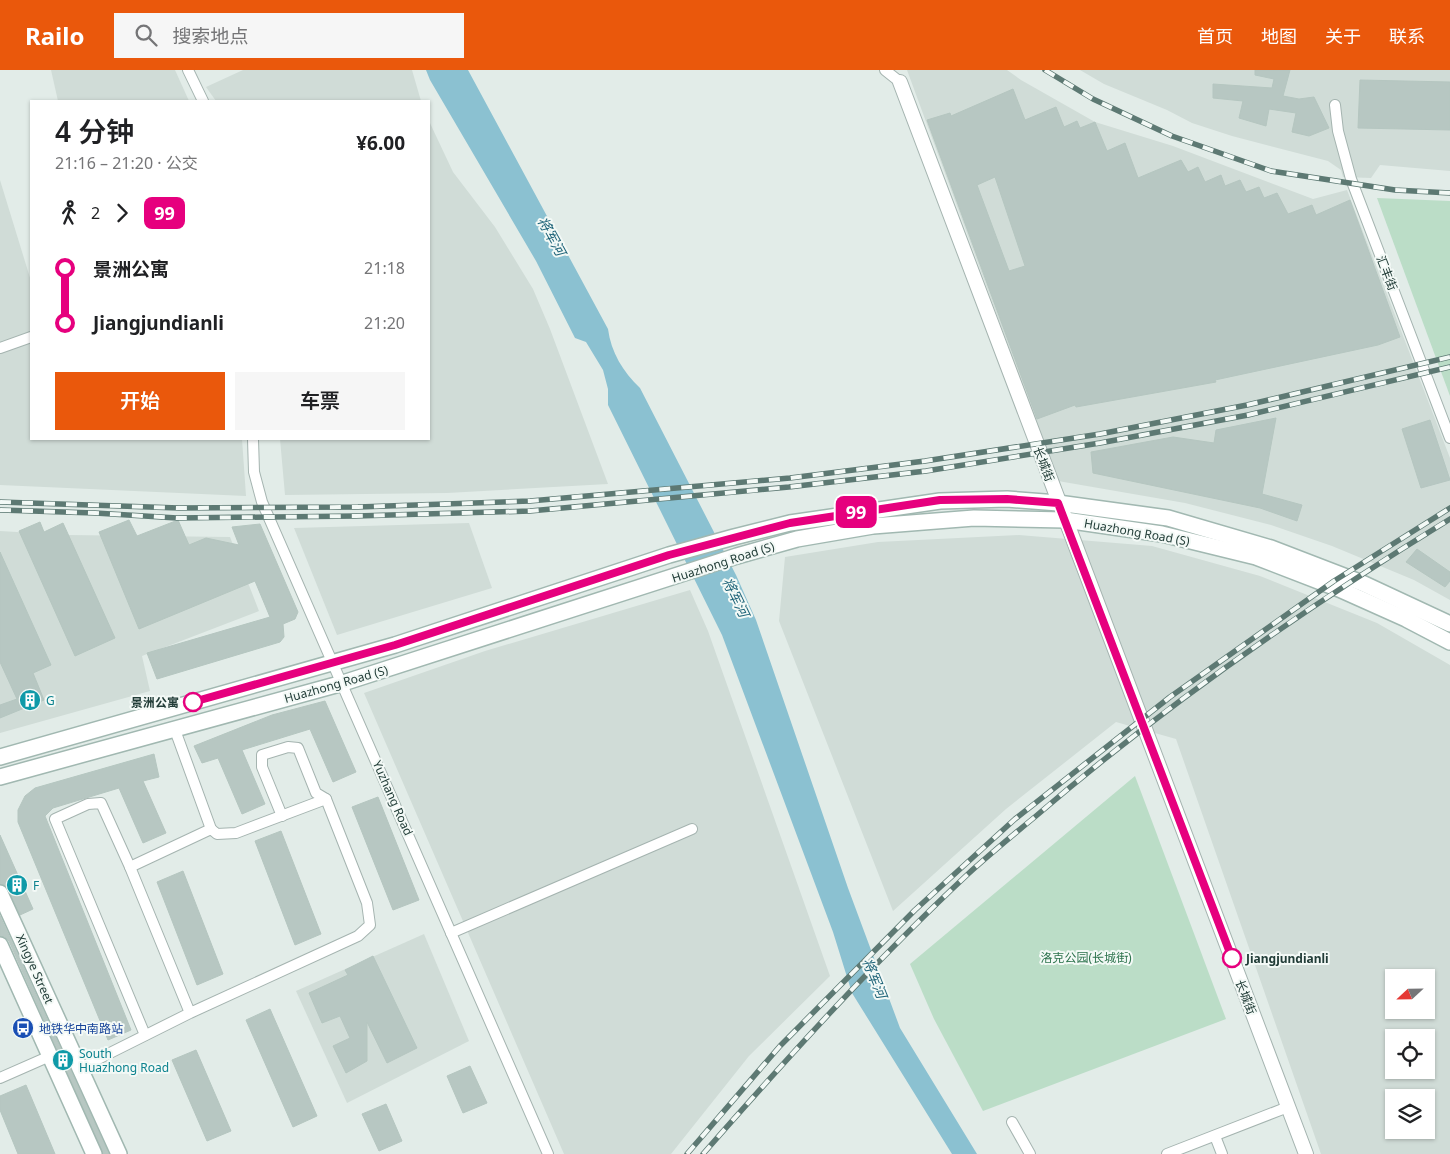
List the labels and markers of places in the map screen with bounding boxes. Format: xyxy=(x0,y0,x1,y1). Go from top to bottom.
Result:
building icon: G xyxy=(18,688,42,712)
place label: G xyxy=(46,692,55,709)
marker: 景洲公寓 xyxy=(183,692,203,712)
place label: 景洲公寓 xyxy=(131,694,179,711)
building icon: F xyxy=(5,873,29,897)
place label: F xyxy=(33,877,39,894)
marker: Jiangjundianli xyxy=(1222,948,1242,968)
place label: Jiangjundianli xyxy=(1245,950,1329,967)
bus stop icon: 地铁华中南路站 xyxy=(11,1016,35,1040)
place label: 地铁华中南路站 xyxy=(39,1020,123,1037)
place label: South Huazhong Road xyxy=(79,1045,169,1076)
building icon: South Huazhong Road xyxy=(51,1048,75,1072)

